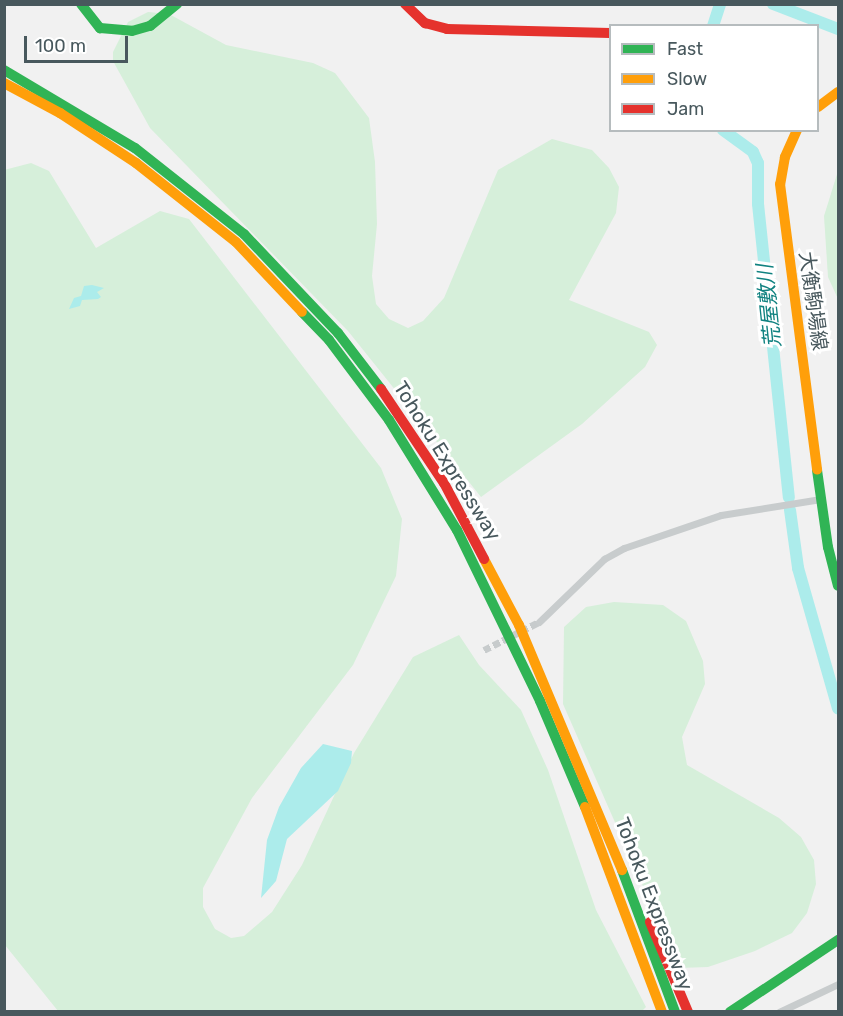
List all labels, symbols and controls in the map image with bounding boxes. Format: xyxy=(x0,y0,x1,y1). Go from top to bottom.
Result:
scale bar xyxy=(27,24,130,62)
legend xyxy=(609,24,819,132)
text: 100 m xyxy=(35,35,86,57)
text: Fast xyxy=(667,38,703,60)
text: Slow xyxy=(667,68,707,90)
text: Jam xyxy=(667,98,704,120)
street label: 大衡駒場線 xyxy=(794,250,832,352)
water label: 荒屋敷川 xyxy=(752,263,786,349)
street label: Tohoku Expressway xyxy=(388,377,506,545)
street label: Tohoku Expressway xyxy=(610,814,698,994)

